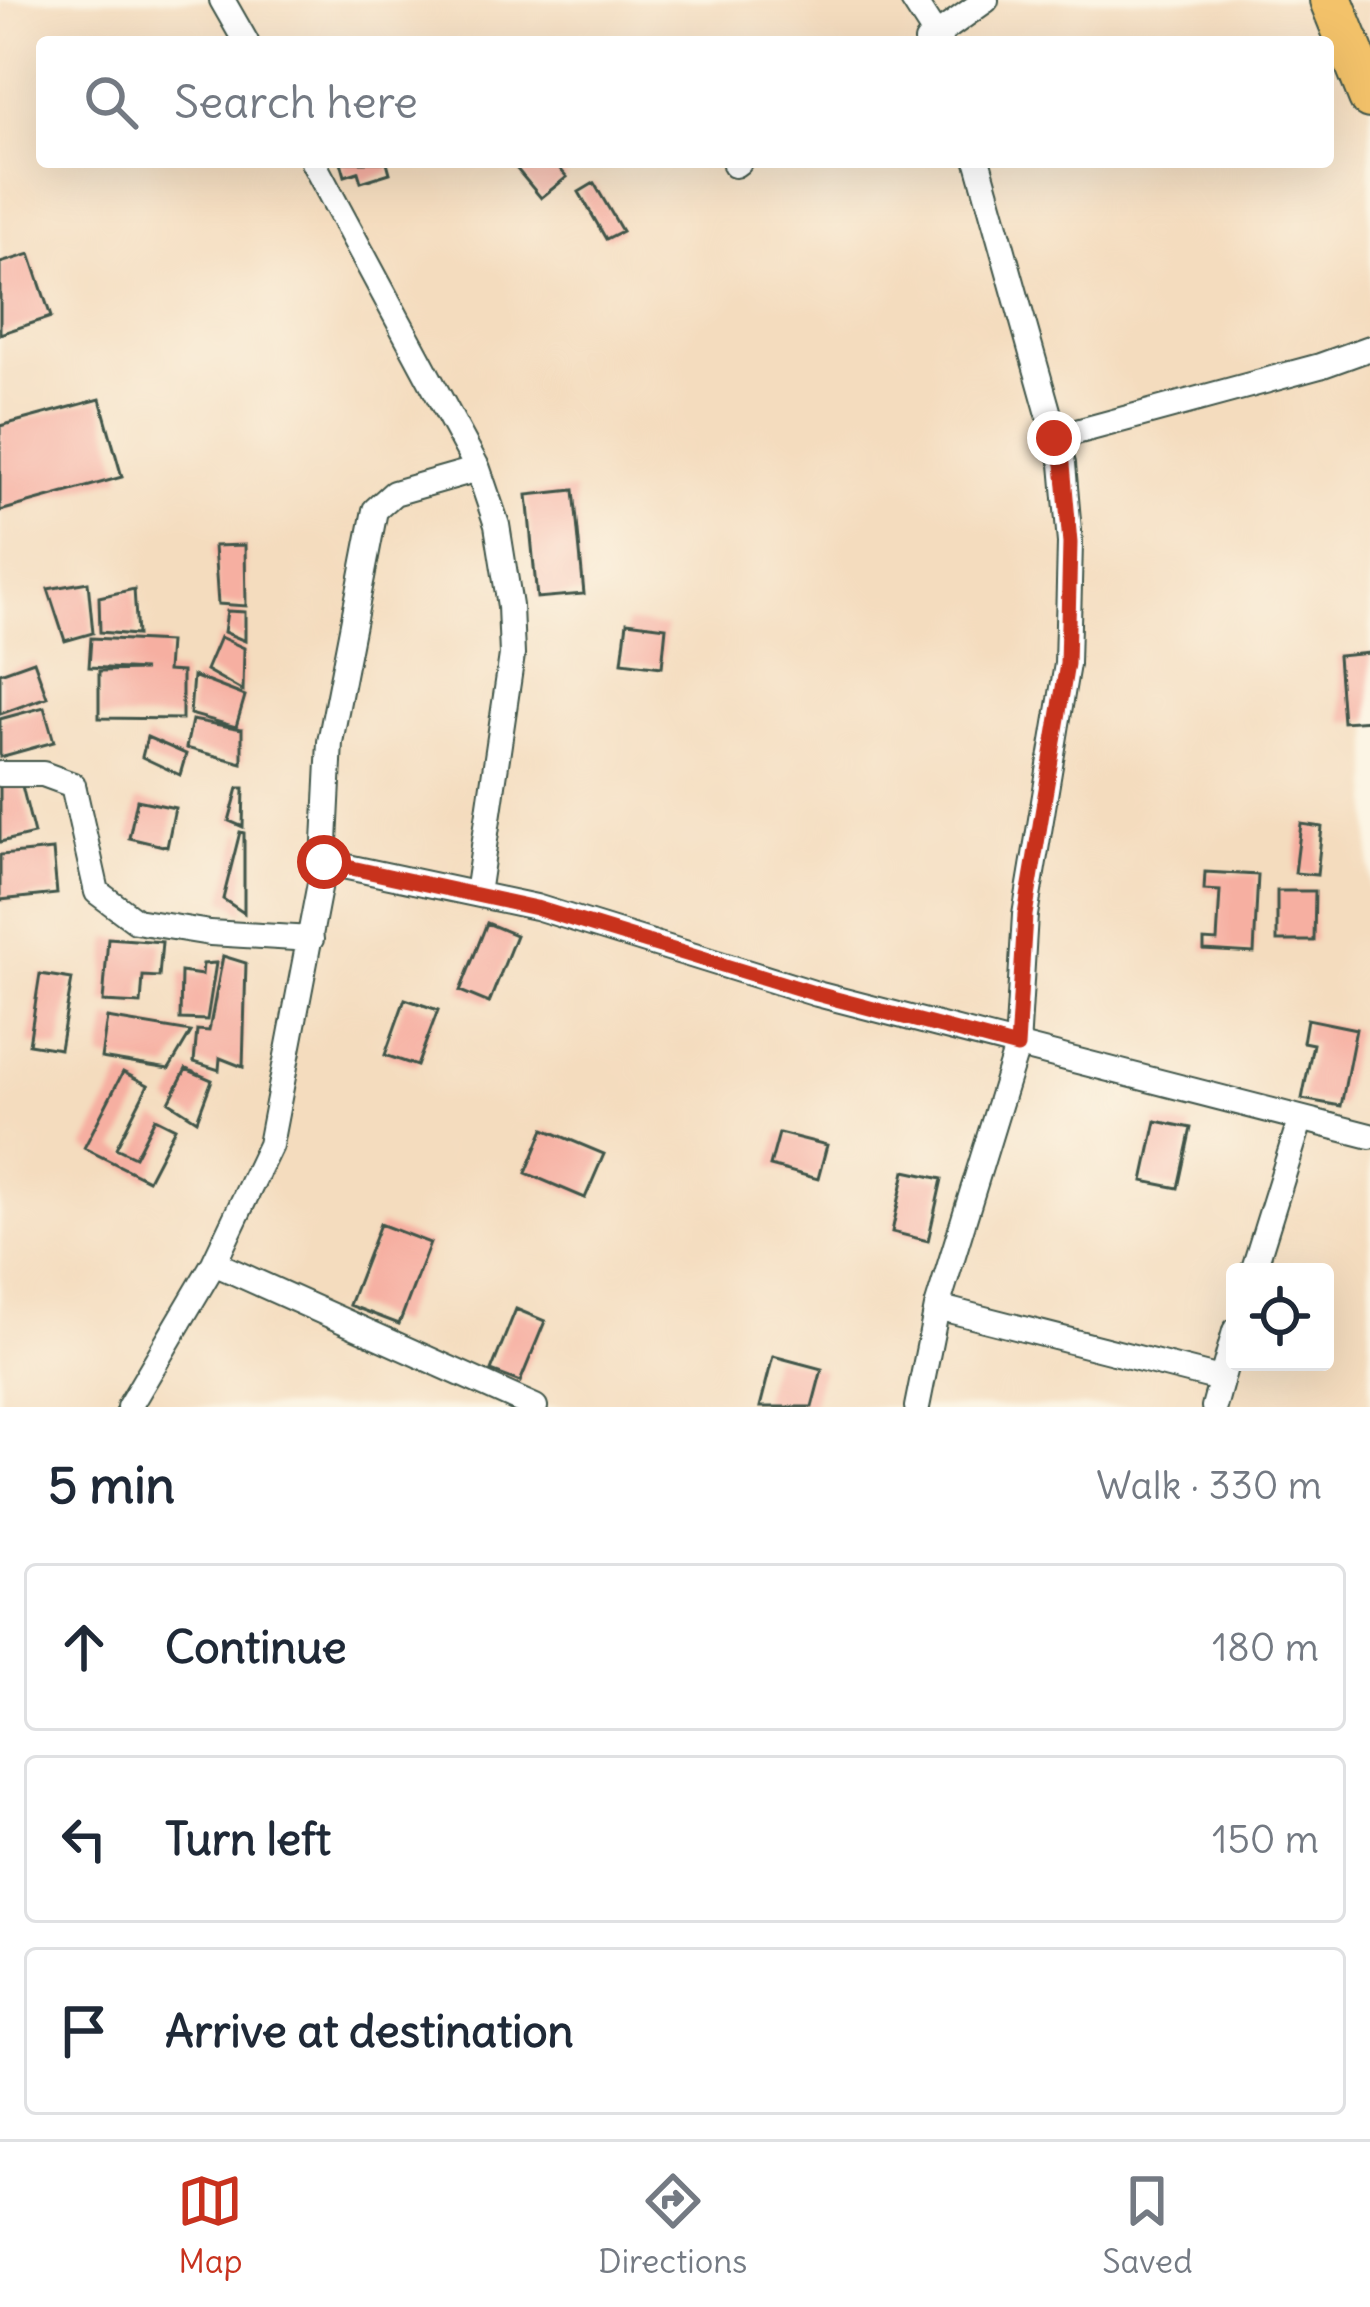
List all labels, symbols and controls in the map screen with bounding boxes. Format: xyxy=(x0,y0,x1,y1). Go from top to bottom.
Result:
search box xyxy=(36,36,1334,168)
icon: search xyxy=(78,69,144,135)
text: Search here xyxy=(174,74,418,130)
route end xyxy=(1027,411,1081,465)
route start xyxy=(297,835,351,889)
map controls xyxy=(1226,1263,1334,1371)
button: locate xyxy=(1226,1263,1334,1371)
text: 5 min xyxy=(48,1453,175,1517)
text: Walk · 330 m xyxy=(1096,1461,1322,1510)
icon: ahead xyxy=(51,1614,117,1680)
text: Continue xyxy=(165,1619,347,1675)
text: 180 m xyxy=(1212,1623,1319,1672)
icon: left xyxy=(51,1806,117,1872)
text: Turn left xyxy=(165,1811,331,1867)
text: 150 m xyxy=(1212,1815,1319,1864)
icon: arrive xyxy=(51,1998,117,2064)
text: Arrive at destination xyxy=(165,2003,574,2059)
tab: Map xyxy=(177,2168,243,2282)
tab: Directions xyxy=(598,2168,747,2282)
tab: Saved xyxy=(1102,2168,1193,2282)

